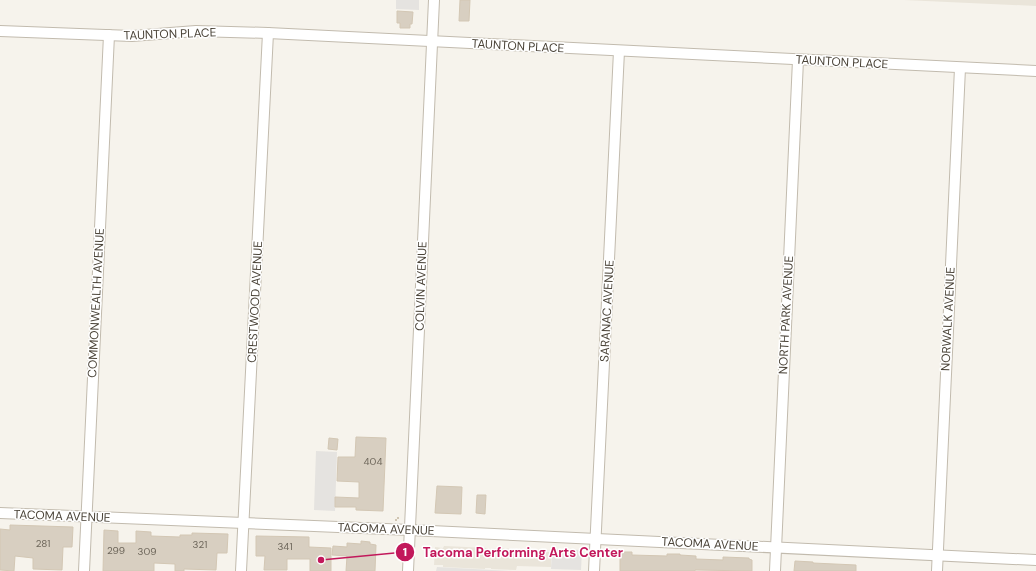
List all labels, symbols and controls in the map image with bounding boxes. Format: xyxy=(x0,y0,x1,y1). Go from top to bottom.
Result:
street label: TAUNTON PLACE xyxy=(123,24,217,44)
street label: TAUNTON PLACE xyxy=(471,36,565,56)
street label: TAUNTON PLACE xyxy=(795,52,889,72)
street label: COMMONWEALTH AVENUE xyxy=(84,228,108,378)
street label: CRESTWOOD AVENUE xyxy=(244,241,266,363)
street label: COLVIN AVENUE xyxy=(411,241,431,331)
street label: NORTH PARK AVENUE xyxy=(775,255,797,375)
street label: SARANAC AVENUE xyxy=(596,259,618,362)
street label: NORWALK AVENUE xyxy=(937,266,959,372)
house number: 404 xyxy=(364,455,382,468)
street label: TACOMA AVENUE xyxy=(13,506,111,526)
street label: TACOMA AVENUE xyxy=(337,519,435,539)
street label: TACOMA AVENUE xyxy=(661,533,759,555)
house number: 281 xyxy=(36,537,50,550)
house number: 321 xyxy=(193,538,207,551)
house number: 341 xyxy=(277,540,293,553)
callout: Tacoma Performing Arts Center xyxy=(395,540,631,565)
house number: 299 xyxy=(107,544,125,557)
text: 1 xyxy=(403,544,407,560)
text: Tacoma Performing Arts Center xyxy=(423,544,624,561)
house number: 309 xyxy=(137,545,157,558)

